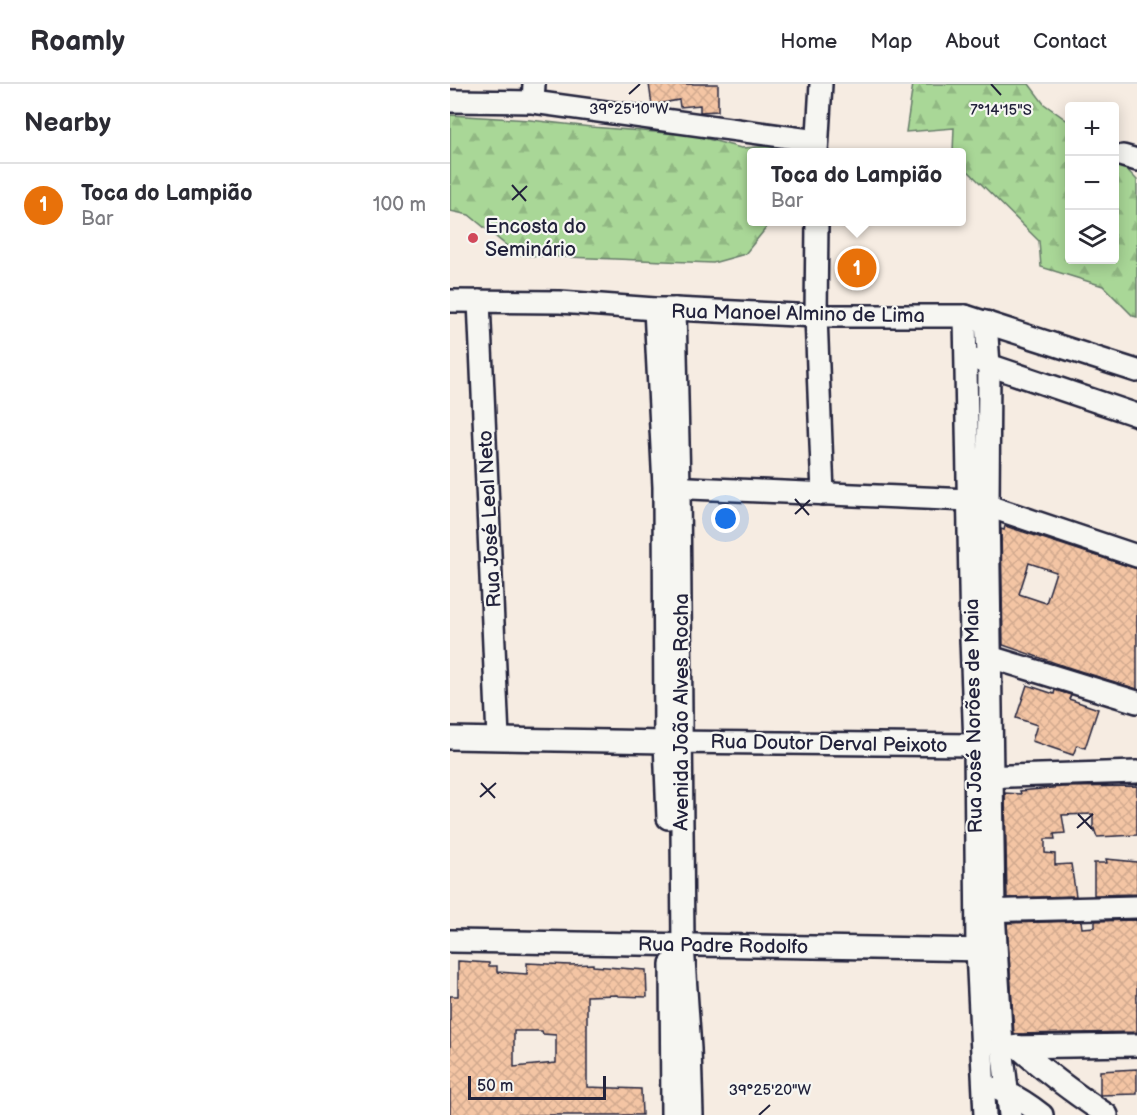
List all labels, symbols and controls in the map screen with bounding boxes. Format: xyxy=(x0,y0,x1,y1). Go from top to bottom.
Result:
text: Roamly xyxy=(30,25,125,58)
text: Home xyxy=(780,29,837,54)
text: Map xyxy=(870,29,912,54)
text: About xyxy=(945,29,1000,54)
text: Contact xyxy=(1033,29,1107,54)
text: 39°25'10"W xyxy=(589,100,669,119)
text: 7°14'15"S xyxy=(970,101,1032,120)
map controls xyxy=(1065,102,1119,264)
button: + xyxy=(1065,102,1119,156)
text: Nearby xyxy=(24,108,111,139)
popup xyxy=(747,148,966,226)
button: − xyxy=(1065,156,1119,210)
text: Toca do Lampião xyxy=(771,162,942,189)
text: Toca do Lampião xyxy=(81,180,252,207)
text: Bar xyxy=(771,189,803,213)
text: 1 xyxy=(39,193,48,217)
text: 100 m xyxy=(373,193,426,217)
text: Bar xyxy=(81,207,113,231)
button: layers xyxy=(1065,210,1119,264)
place label: Encosta do Seminário xyxy=(485,215,586,262)
marker: Encosta do Seminário xyxy=(466,231,480,245)
pin: 1 xyxy=(838,246,876,291)
street label: Rua Manoel Almino de Lima xyxy=(671,300,925,328)
street label: Rua José Leal Neto xyxy=(473,430,507,608)
your location xyxy=(711,504,740,533)
street label: Avenida João Alves Rocha xyxy=(670,593,694,831)
street label: Rua José Norões de Maia xyxy=(960,598,988,834)
street label: Rua Doutor Derval Peixoto xyxy=(710,730,948,758)
street label: Rua Padre Rodolfo xyxy=(638,933,808,959)
scale bar xyxy=(468,1073,606,1100)
text: 50 m xyxy=(477,1077,513,1096)
text: 39°25'20"W xyxy=(729,1081,812,1100)

